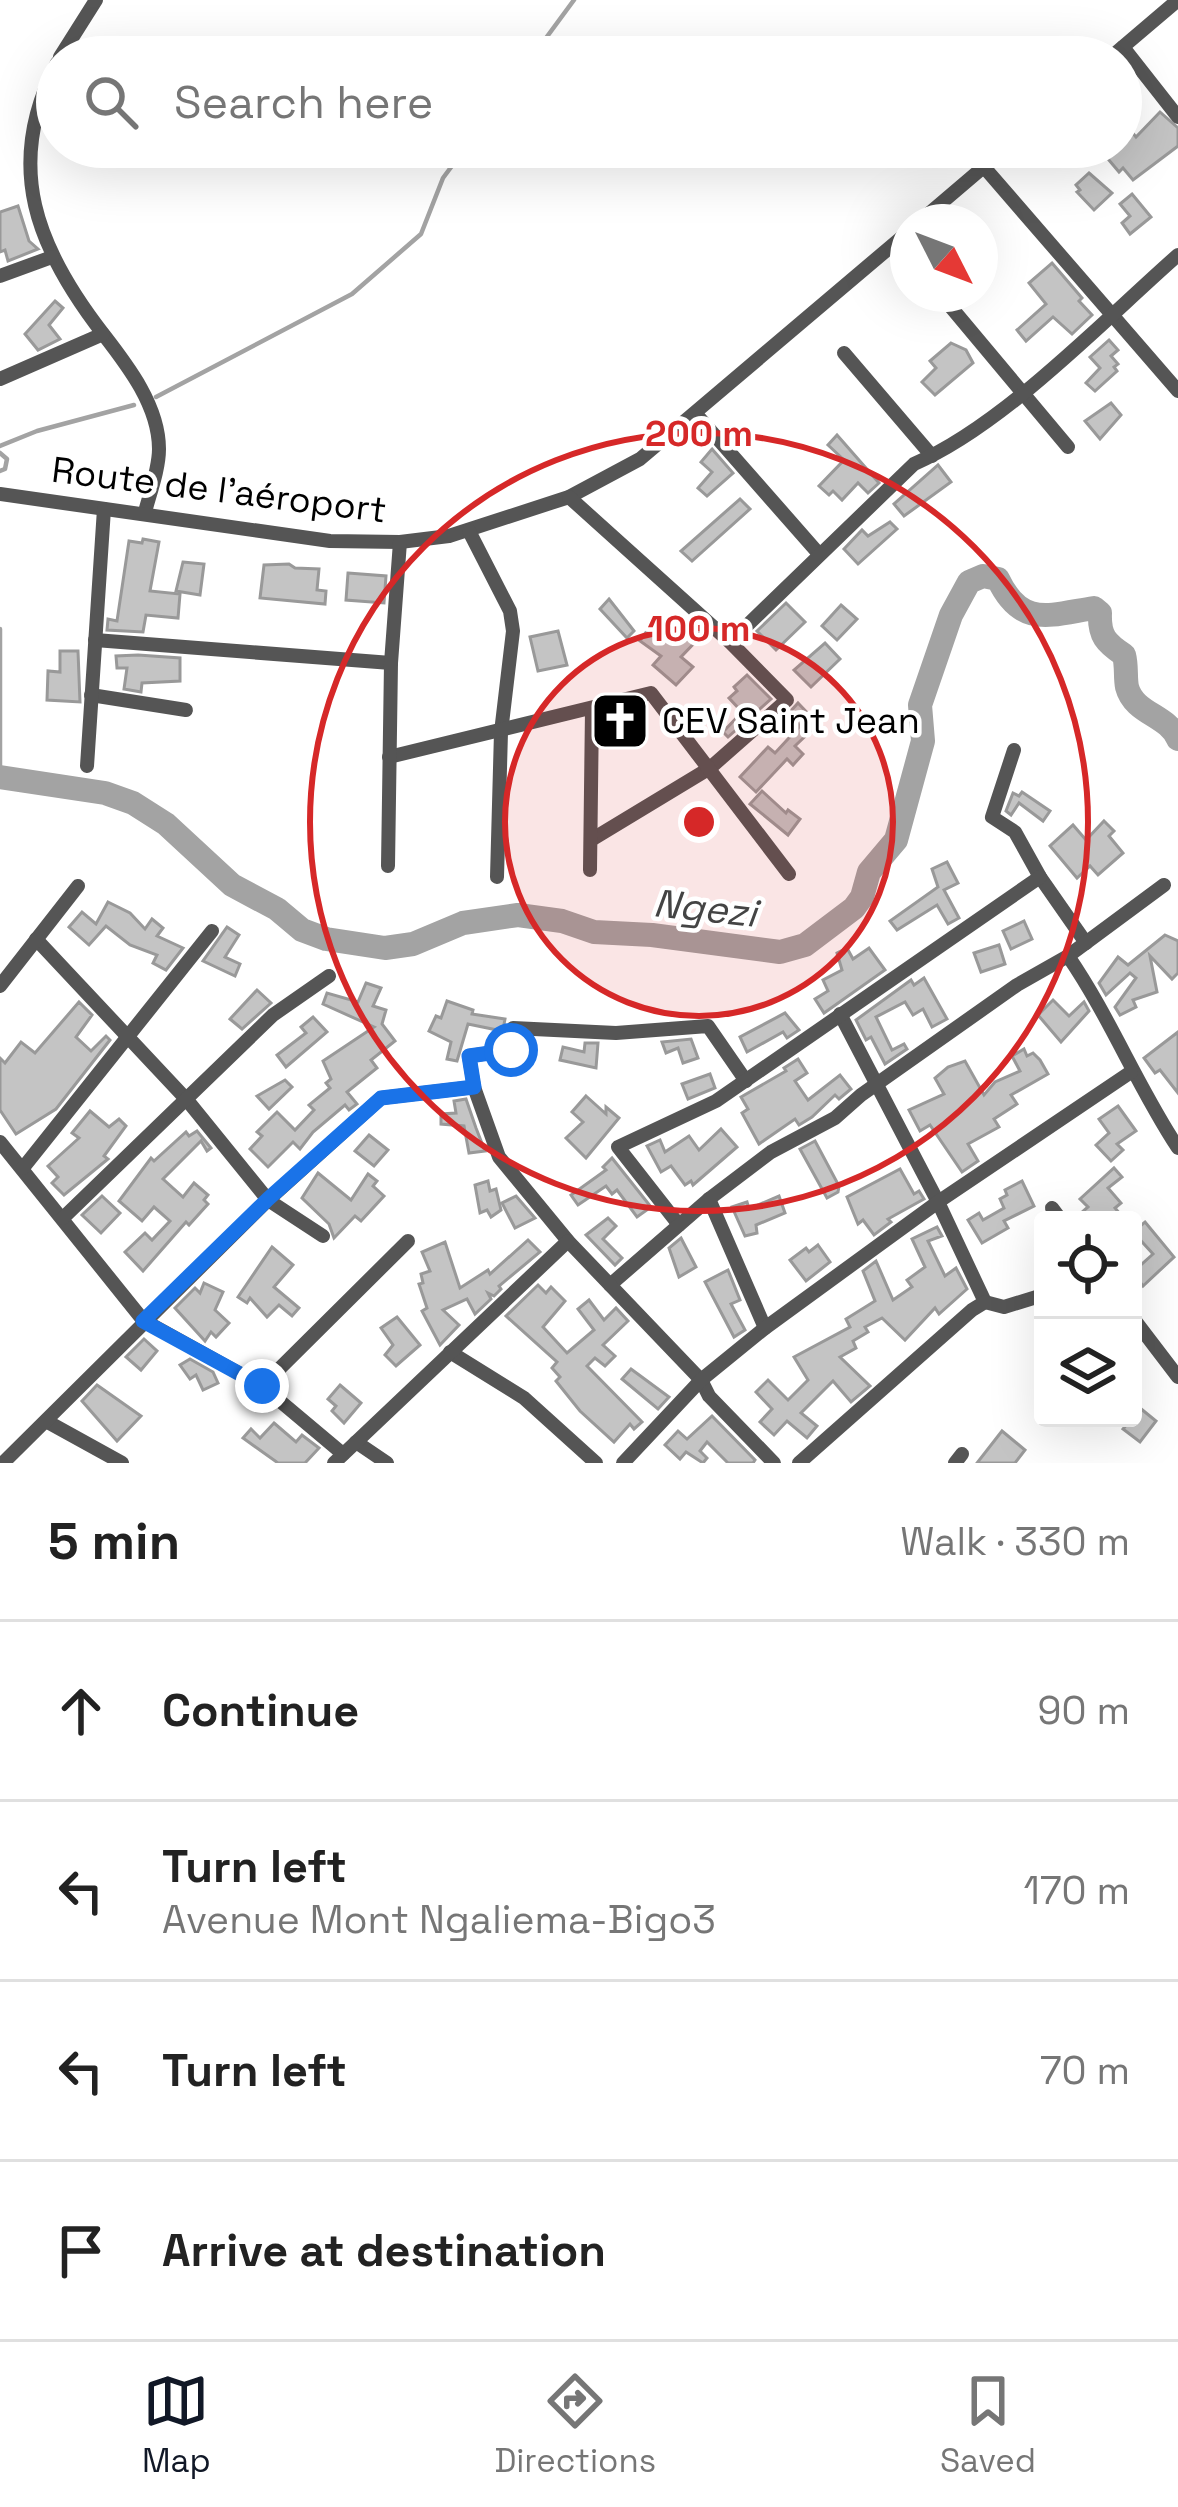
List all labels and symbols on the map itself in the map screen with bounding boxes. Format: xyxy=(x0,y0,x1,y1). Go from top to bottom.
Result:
north arrow xyxy=(890,204,998,312)
text: 200 m xyxy=(645,411,753,457)
street label: Route de l'aéroport xyxy=(49,447,389,533)
text: 100 m xyxy=(648,606,750,652)
church icon: CEV Saint Jean xyxy=(589,690,651,752)
place label: CEV Saint Jean xyxy=(662,698,920,744)
centre of rings xyxy=(678,801,720,843)
water label: Ngezi xyxy=(651,878,763,938)
route start xyxy=(484,1023,538,1077)
route end xyxy=(235,1359,289,1413)

